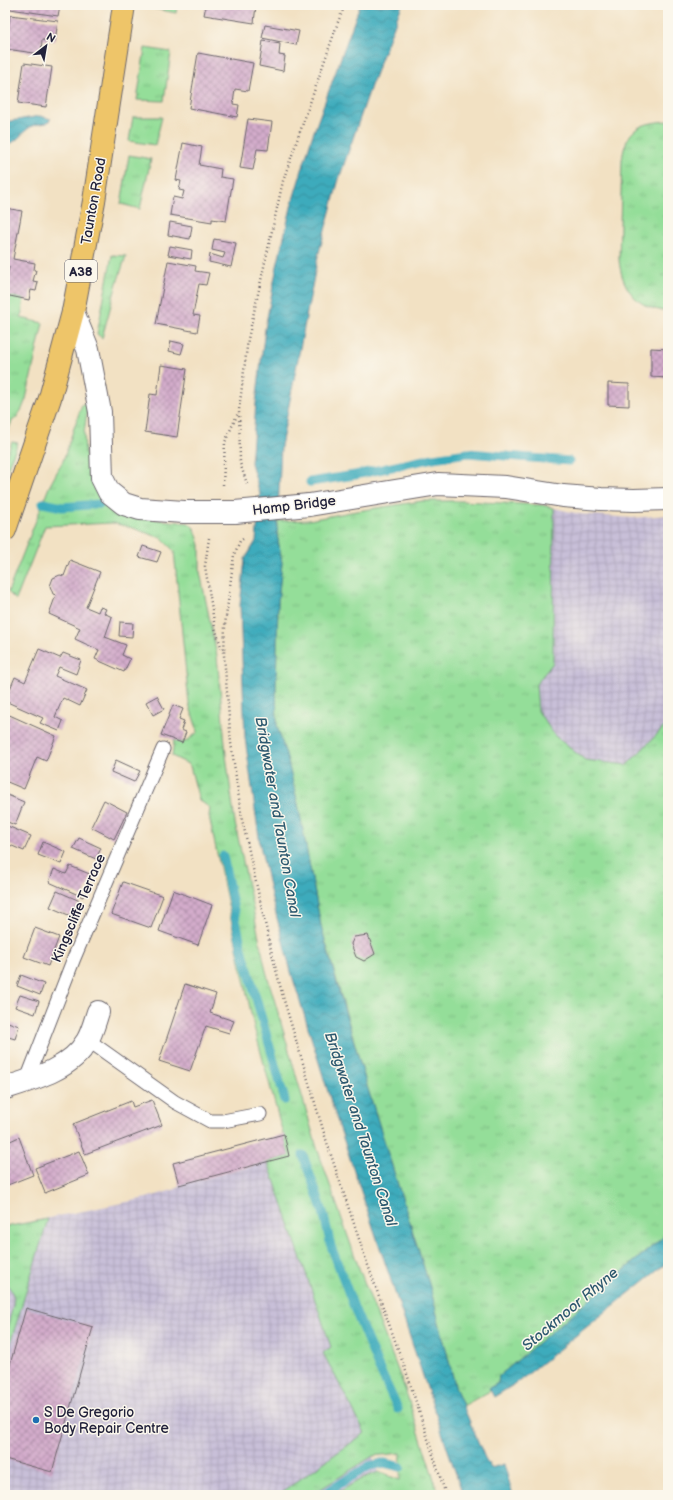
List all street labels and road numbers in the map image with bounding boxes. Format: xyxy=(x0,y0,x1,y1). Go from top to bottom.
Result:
street label: Taunton Road xyxy=(77,156,109,246)
road number: A38 xyxy=(65,260,97,282)
street label: Hamp Bridge xyxy=(251,492,337,519)
street label: Kingscliffe Terrace xyxy=(48,851,109,965)

